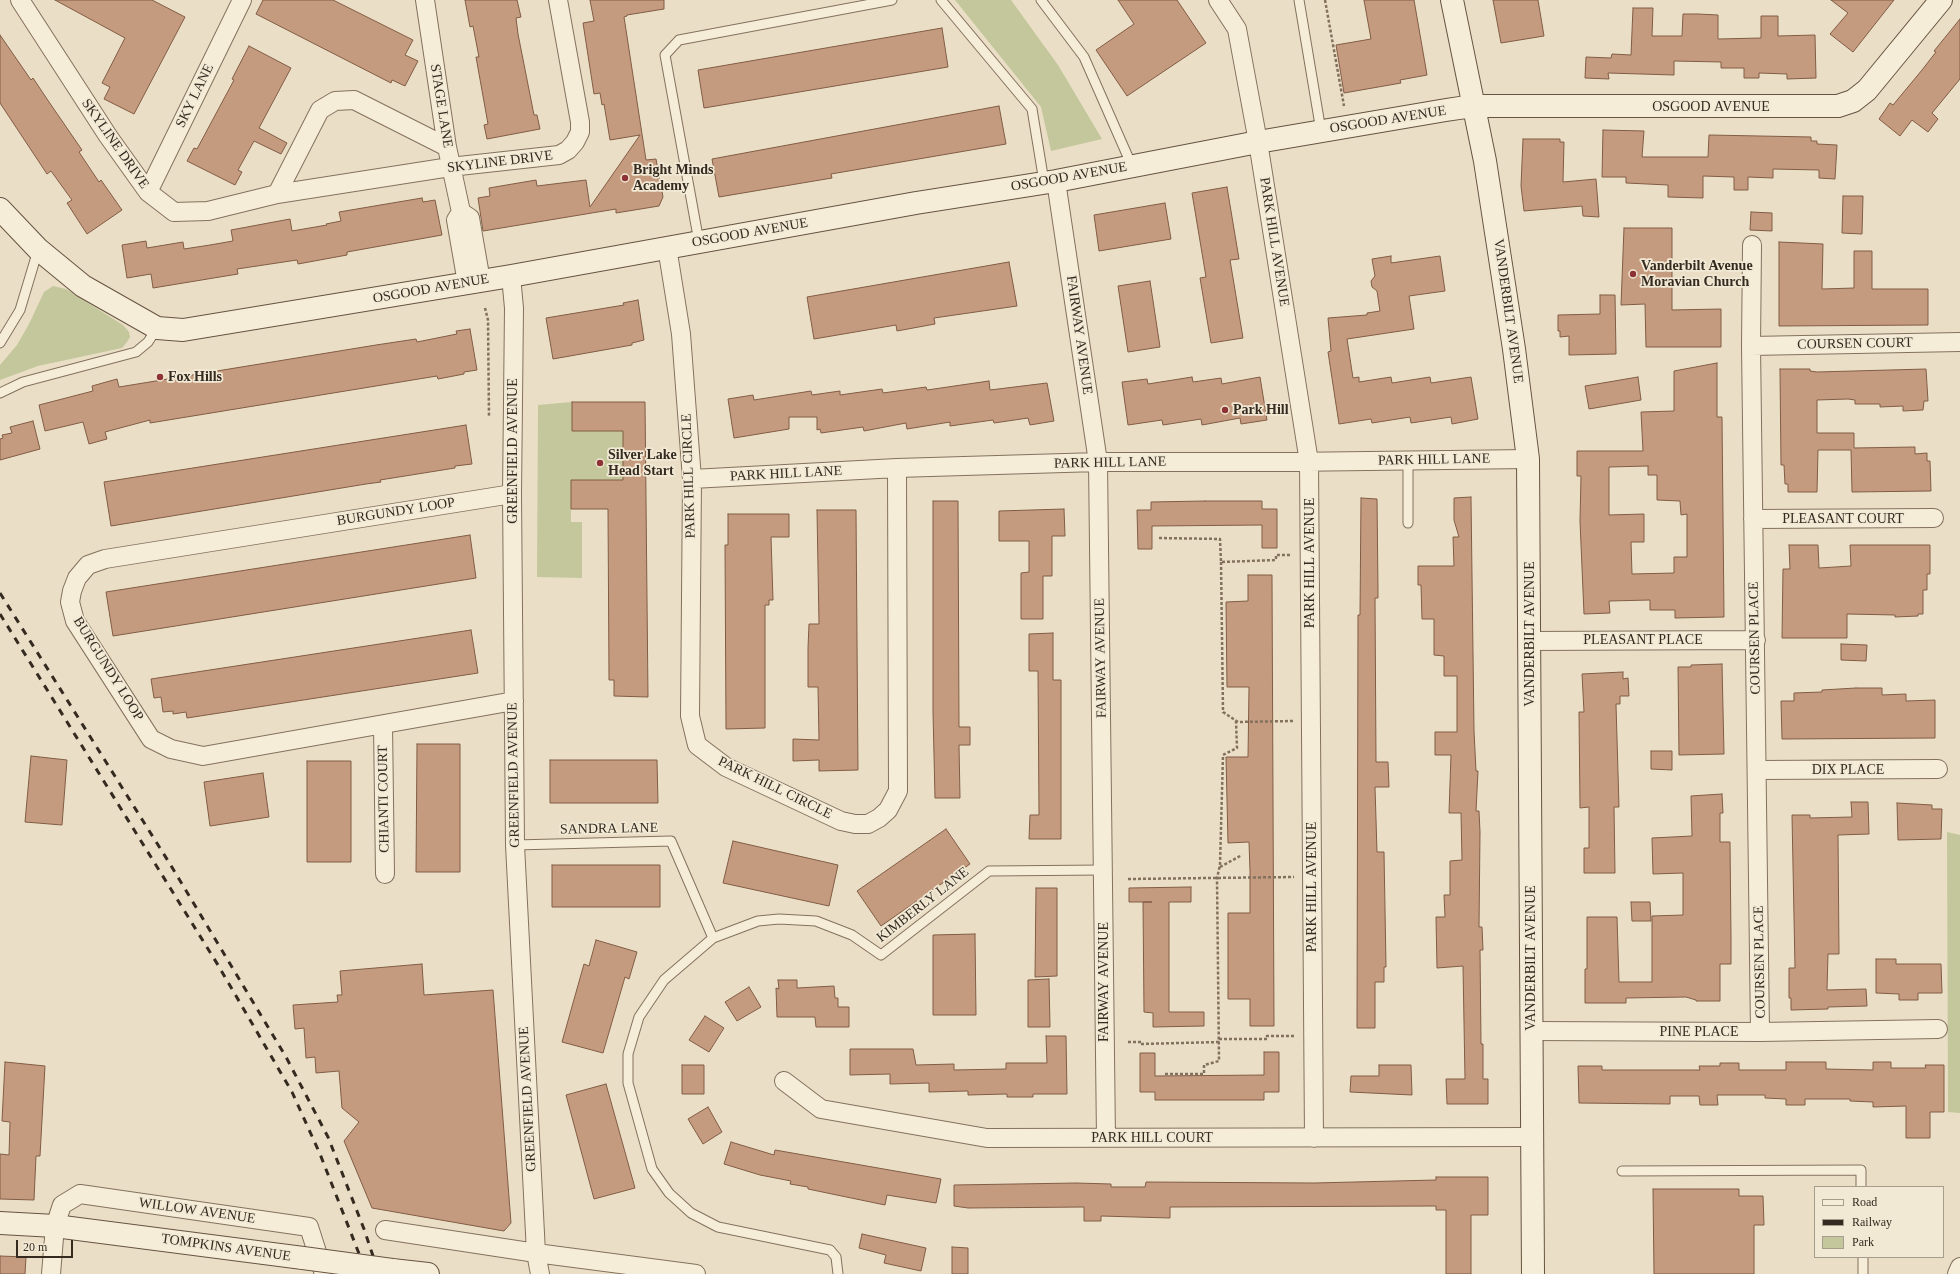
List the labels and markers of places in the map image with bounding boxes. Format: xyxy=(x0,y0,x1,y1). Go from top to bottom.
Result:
place label: Bright Minds Academy xyxy=(633,162,714,194)
marker: Bright Minds Academy xyxy=(620,173,630,183)
place label: Vanderbilt Avenue Moravian Church xyxy=(1641,258,1753,290)
marker: Vanderbilt Avenue Moravian Church xyxy=(1628,269,1638,279)
place label: Fox Hills xyxy=(168,369,222,385)
marker: Fox Hills xyxy=(155,372,165,382)
place label: Park Hill xyxy=(1233,402,1289,418)
marker: Park Hill xyxy=(1220,405,1230,415)
place label: Silver Lake Head Start xyxy=(608,447,677,480)
marker: Silver Lake Head Start xyxy=(595,458,605,468)

